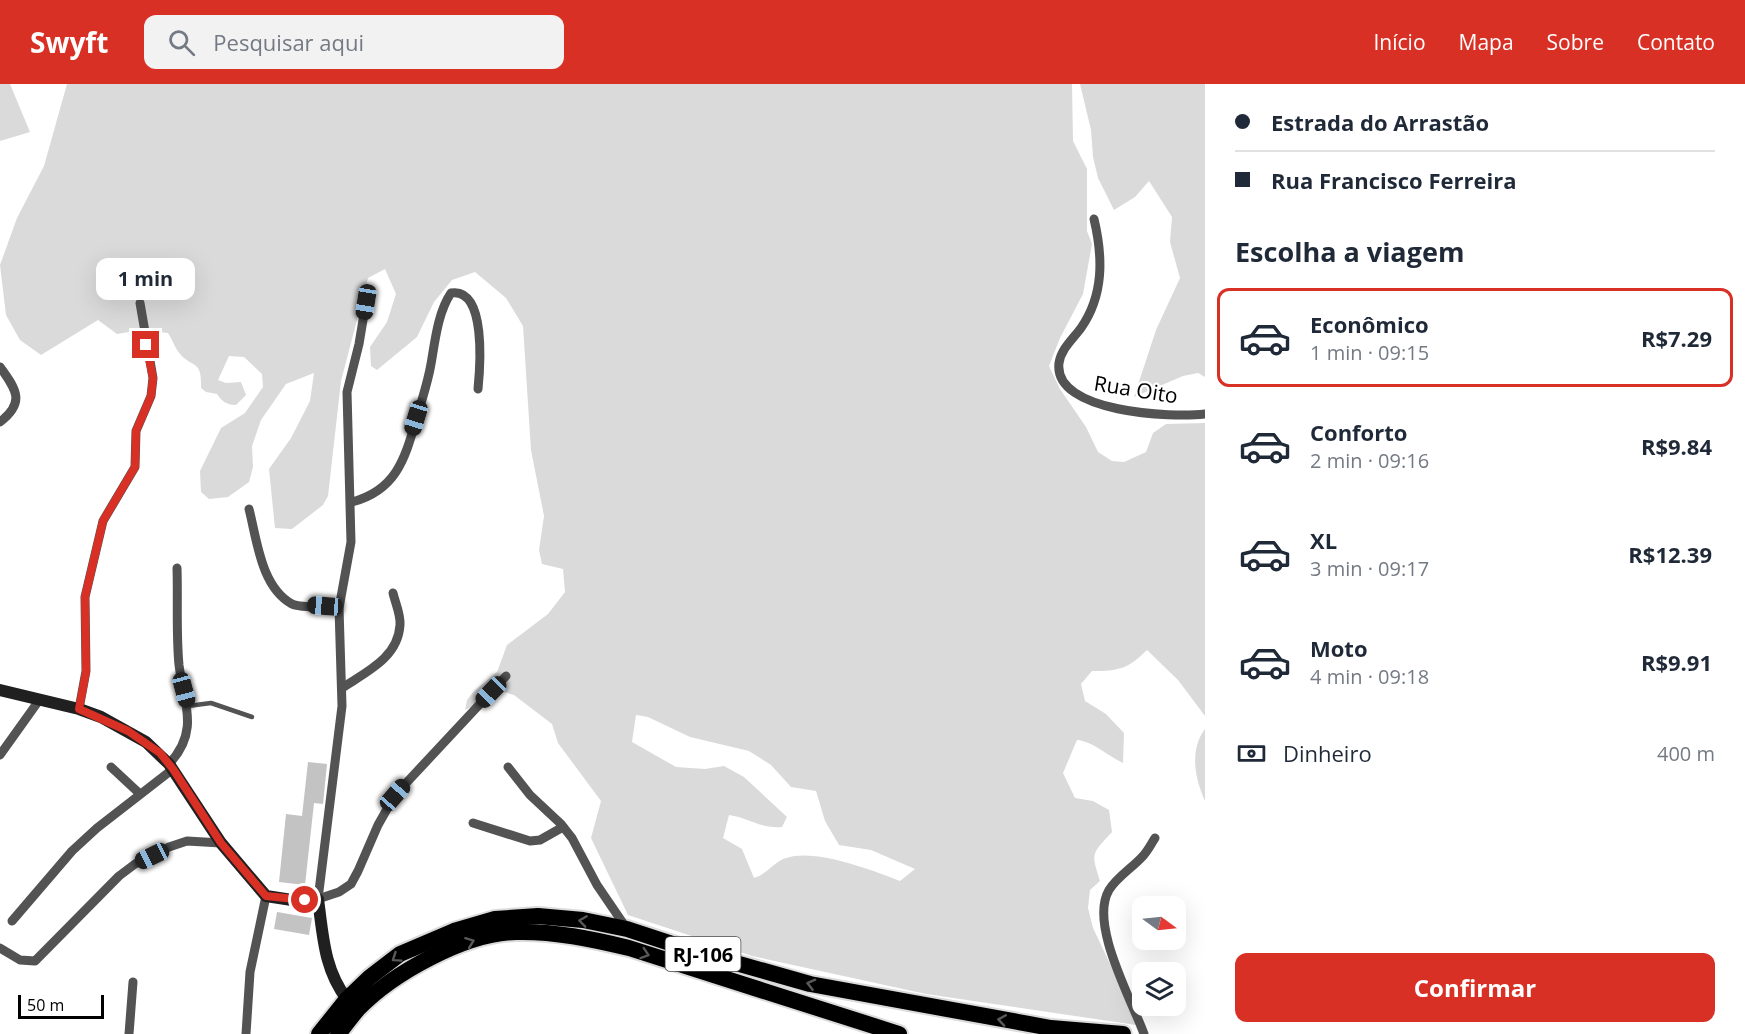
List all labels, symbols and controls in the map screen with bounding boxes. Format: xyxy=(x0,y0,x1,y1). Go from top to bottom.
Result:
search box xyxy=(144,15,564,69)
text: Swyft xyxy=(30,23,108,61)
icon: search xyxy=(165,26,198,59)
text: Pesquisar aqui xyxy=(213,27,364,57)
text: Início xyxy=(1373,28,1426,56)
text: Mapa xyxy=(1459,28,1514,56)
text: Sobre xyxy=(1547,28,1604,56)
text: Contato xyxy=(1637,28,1715,56)
text: Estrada do Arrastão xyxy=(1271,107,1489,137)
text: Rua Francisco Ferreira xyxy=(1271,165,1516,195)
text: Escolha a viagem xyxy=(1235,233,1464,270)
callout: 1 min xyxy=(96,258,195,300)
text: 1 min xyxy=(118,265,173,292)
car xyxy=(354,283,378,321)
text: Econômico xyxy=(1310,309,1429,339)
icon: car xyxy=(1238,311,1292,365)
text: R$7.29 xyxy=(1641,323,1712,353)
route end xyxy=(132,331,159,358)
text: 1 min · 09:15 xyxy=(1310,339,1429,366)
street label: Rua Oito xyxy=(1092,369,1180,409)
car xyxy=(402,398,430,438)
text: Conforto xyxy=(1310,417,1407,447)
icon: car xyxy=(1238,419,1292,473)
text: R$9.84 xyxy=(1641,431,1712,461)
text: 2 min · 09:16 xyxy=(1310,447,1429,474)
text: XL xyxy=(1310,525,1337,555)
icon: car xyxy=(1238,527,1292,581)
text: R$12.39 xyxy=(1628,539,1712,569)
text: 3 min · 09:17 xyxy=(1310,555,1429,582)
car xyxy=(306,596,344,616)
text: Moto xyxy=(1310,633,1368,663)
icon: car xyxy=(1238,635,1292,689)
text: R$9.91 xyxy=(1641,647,1712,677)
text: 4 min · 09:18 xyxy=(1310,663,1429,690)
car xyxy=(171,670,197,710)
car xyxy=(472,673,510,711)
icon: cash xyxy=(1235,737,1268,770)
text: Dinheiro xyxy=(1283,738,1372,768)
text: 400 m xyxy=(1657,740,1715,767)
car xyxy=(376,776,414,814)
car xyxy=(132,840,172,872)
route start xyxy=(291,886,318,913)
north arrow xyxy=(1132,896,1186,950)
map controls xyxy=(1132,896,1186,1016)
one-way arrow xyxy=(578,915,587,927)
one-way arrow xyxy=(464,937,475,950)
road number: RJ-106 xyxy=(666,937,740,971)
one-way arrow xyxy=(639,946,650,959)
one-way arrow xyxy=(392,951,403,962)
button: Confirmar xyxy=(1235,953,1715,1022)
button: layers xyxy=(1132,962,1186,1016)
one-way arrow xyxy=(806,978,816,991)
scale bar xyxy=(18,992,104,1020)
text: 50 m xyxy=(27,994,64,1016)
one-way arrow xyxy=(998,1014,1007,1026)

